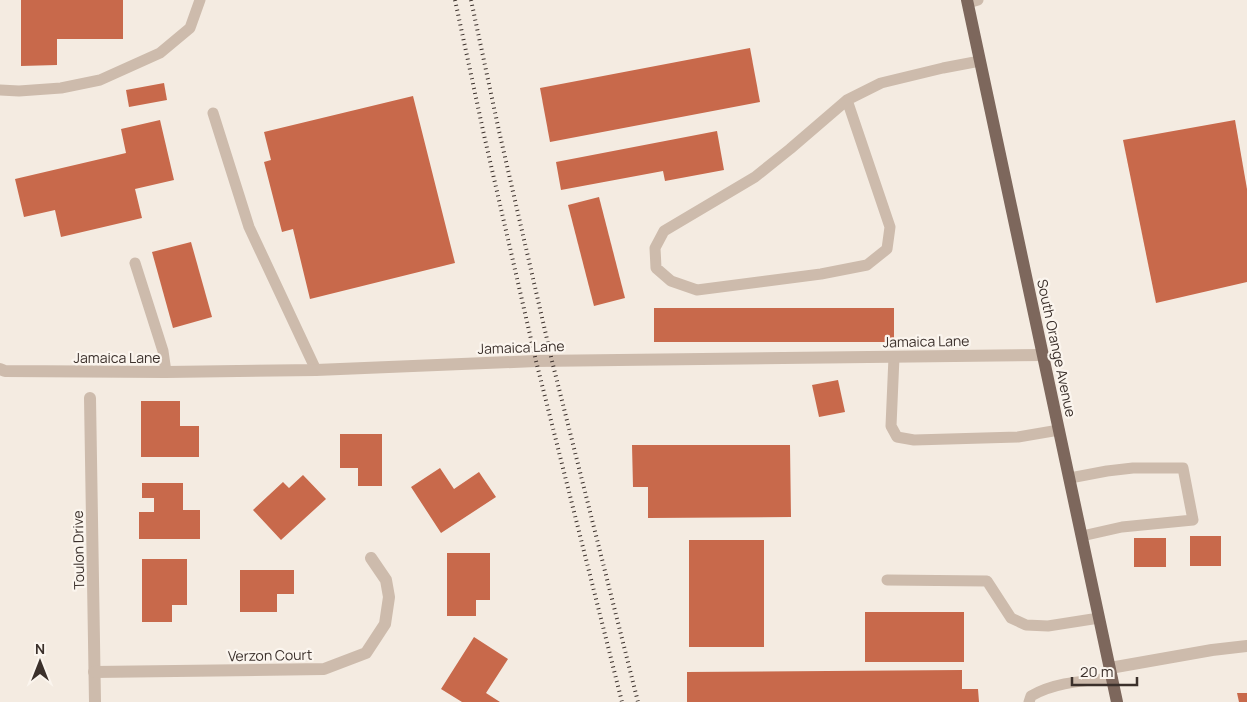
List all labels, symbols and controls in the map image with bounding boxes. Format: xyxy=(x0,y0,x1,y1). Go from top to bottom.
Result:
street label: South Orange Avenue xyxy=(1033,277,1081,419)
street label: Jamaica Lane xyxy=(882,331,970,351)
street label: Jamaica Lane xyxy=(477,336,565,358)
street label: Jamaica Lane xyxy=(74,348,160,367)
street label: Toulon Drive xyxy=(68,510,88,590)
north arrow xyxy=(15,637,65,687)
text: N xyxy=(35,639,45,658)
street label: Verzon Court xyxy=(228,645,313,665)
scale bar xyxy=(1072,654,1137,686)
text: 20 m xyxy=(1080,661,1113,682)

